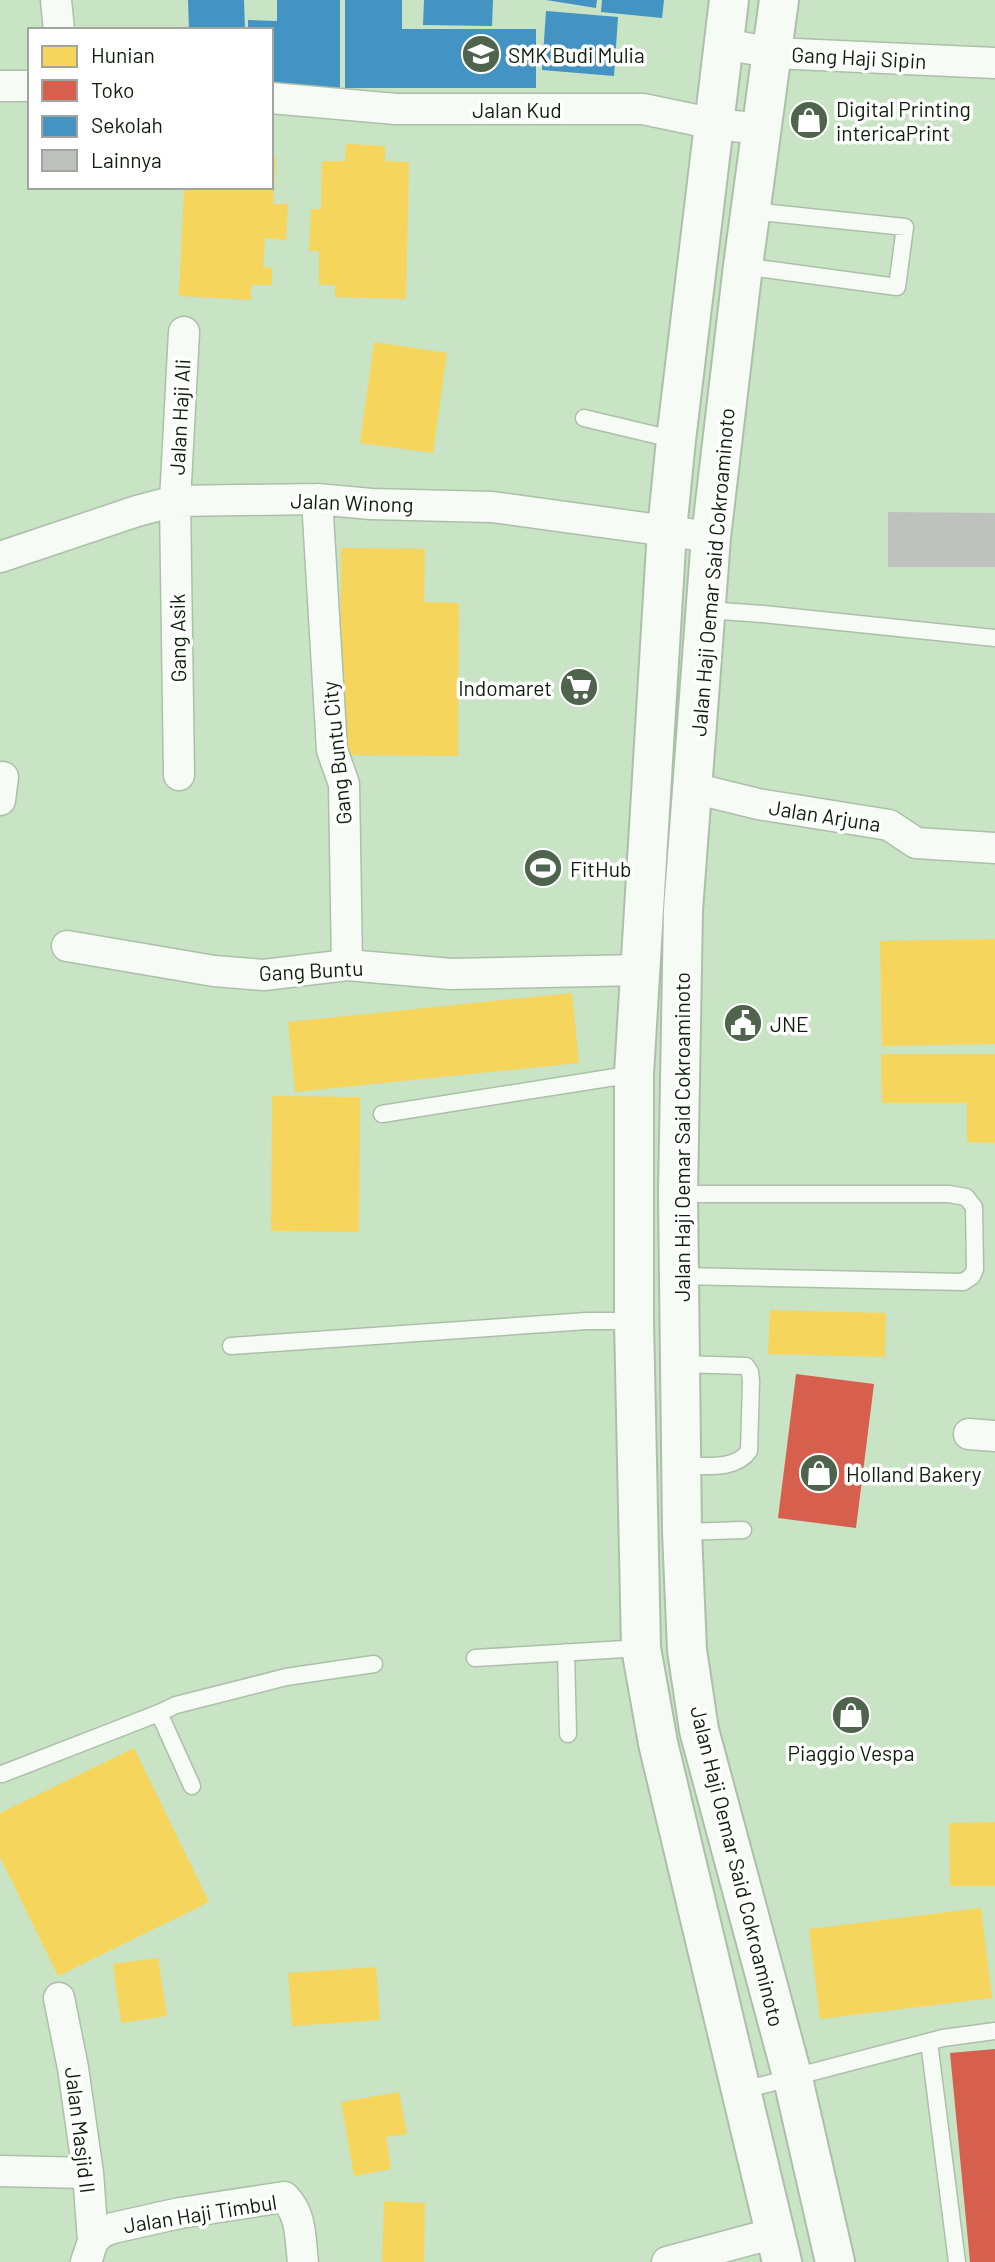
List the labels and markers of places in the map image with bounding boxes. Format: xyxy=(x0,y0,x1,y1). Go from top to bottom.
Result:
school or university icon: SMK Budi Mulia xyxy=(460,33,502,75)
place label: SMK Budi Mulia xyxy=(508,42,645,67)
place label: Digital Printing intericaPrint xyxy=(836,96,971,145)
shop icon: Digital Printing intericaPrint xyxy=(788,99,830,141)
supermarket icon: Indomaret xyxy=(558,666,600,708)
place label: Indomaret xyxy=(458,675,552,700)
sports icon: FitHub xyxy=(522,847,564,889)
place label: FitHub xyxy=(570,856,631,881)
public building icon: JNE xyxy=(722,1002,764,1044)
place label: JNE xyxy=(770,1011,809,1036)
shop icon: Holland Bakery xyxy=(798,1452,840,1494)
place label: Holland Bakery xyxy=(846,1461,982,1486)
shop icon: Piaggio Vespa xyxy=(830,1694,872,1736)
place label: Piaggio Vespa xyxy=(788,1740,914,1765)

